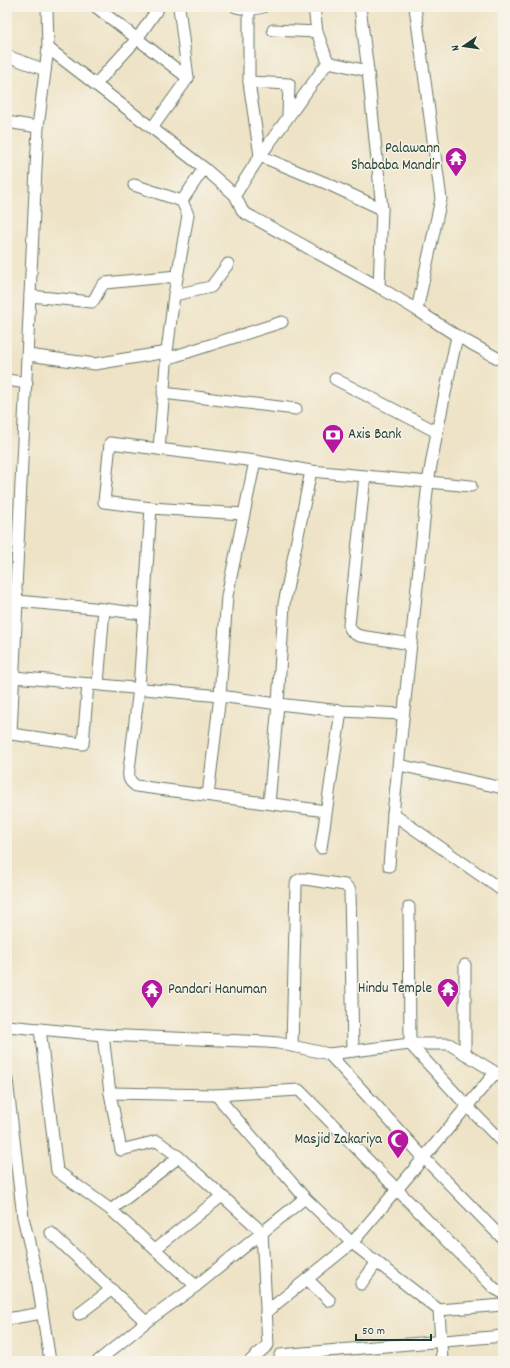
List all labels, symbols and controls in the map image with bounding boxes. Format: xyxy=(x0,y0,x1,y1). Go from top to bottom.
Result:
north arrow xyxy=(444,26,484,66)
text: N xyxy=(448,43,465,52)
place label: Palawann Shababa Mandir xyxy=(351,138,440,177)
temple icon: Palawann Shababa Mandir xyxy=(443,145,469,178)
bank icon: Axis Bank xyxy=(320,422,346,455)
place label: Axis Bank xyxy=(348,424,401,446)
temple icon: Hindu Temple xyxy=(435,976,461,1009)
temple icon: Pandari Hanuman xyxy=(139,977,165,1010)
place label: Hindu Temple xyxy=(358,978,432,1000)
place label: Pandari Hanuman xyxy=(168,979,267,1001)
mosque icon: Masjid Zakariya xyxy=(385,1127,411,1160)
place label: Masjid Zakariya xyxy=(294,1129,383,1151)
scale bar xyxy=(356,1316,431,1342)
text: 50 m xyxy=(362,1323,385,1340)

